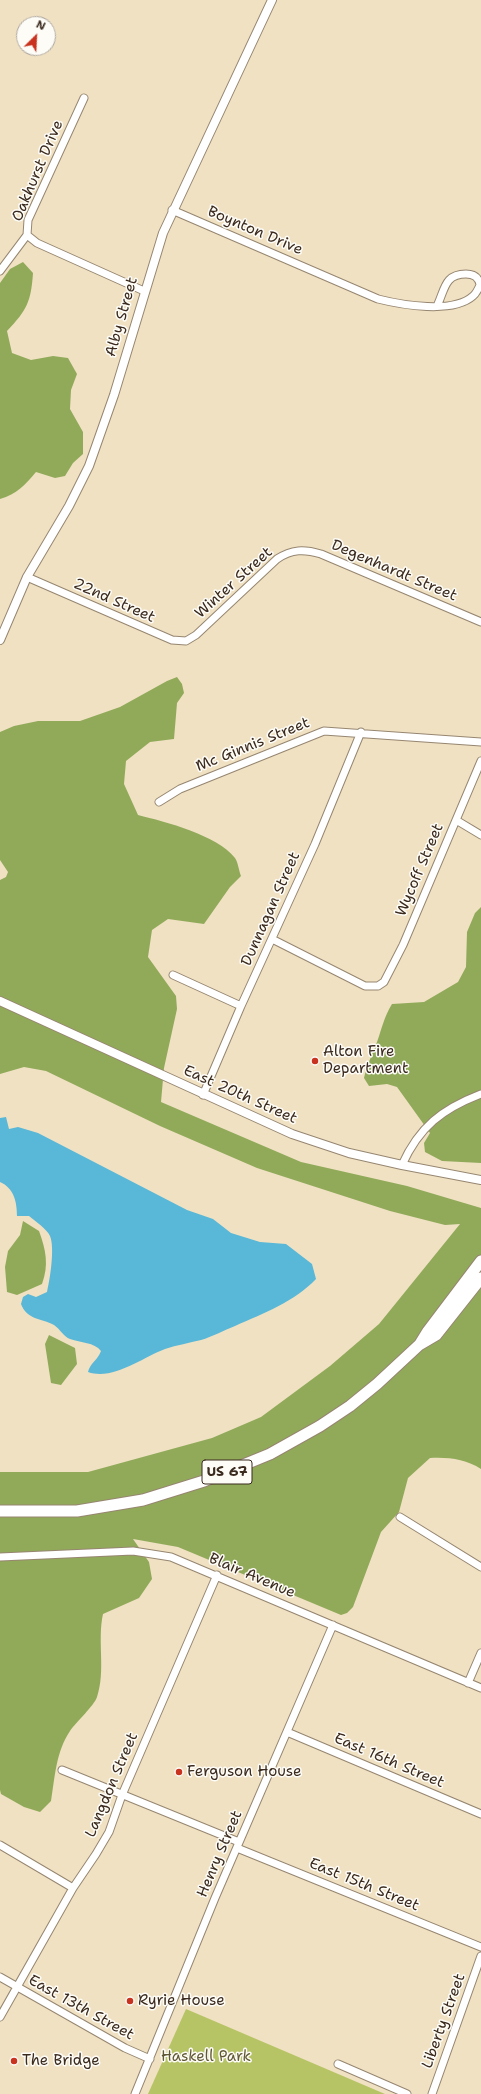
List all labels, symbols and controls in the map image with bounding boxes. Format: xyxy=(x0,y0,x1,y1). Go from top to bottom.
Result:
north arrow xyxy=(16,16,56,56)
text: N xyxy=(34,17,48,34)
street label: Oakhurst Drive xyxy=(9,118,67,224)
street label: Boynton Drive xyxy=(205,203,305,259)
street label: Alby Street xyxy=(102,275,142,359)
street label: Degenhardt Street xyxy=(329,536,459,606)
street label: Winter Street xyxy=(192,544,276,622)
street label: 22nd Street xyxy=(70,575,158,627)
street label: Mc Ginnis Street xyxy=(193,714,313,776)
street label: Wycoff Street xyxy=(392,821,448,919)
street label: Dunnagan Street xyxy=(238,849,304,969)
place label: Alton Fire Department xyxy=(323,1043,408,1078)
marker: Alton Fire Department xyxy=(310,1056,320,1066)
street label: East 20th Street xyxy=(180,1062,300,1128)
road number: US 67 xyxy=(202,1460,252,1484)
street label: Blair Avenue xyxy=(206,1550,298,1602)
street label: Langdon Street xyxy=(82,1730,142,1840)
street label: East 16th Street xyxy=(331,1730,447,1792)
place label: Ferguson House xyxy=(187,1763,302,1781)
marker: Ferguson House xyxy=(174,1767,184,1777)
street label: Henry Street xyxy=(194,1808,246,1900)
street label: East 15th Street xyxy=(306,1855,422,1915)
street label: Liberty Street xyxy=(418,1971,470,2071)
street label: East 13th Street xyxy=(25,1972,137,2044)
place label: Ryrie House xyxy=(138,1992,225,2010)
marker: Ryrie House xyxy=(125,1996,135,2006)
park label: Haskell Park xyxy=(161,2048,251,2066)
place label: The Bridge xyxy=(22,2052,100,2070)
marker: The Bridge xyxy=(9,2056,19,2066)

